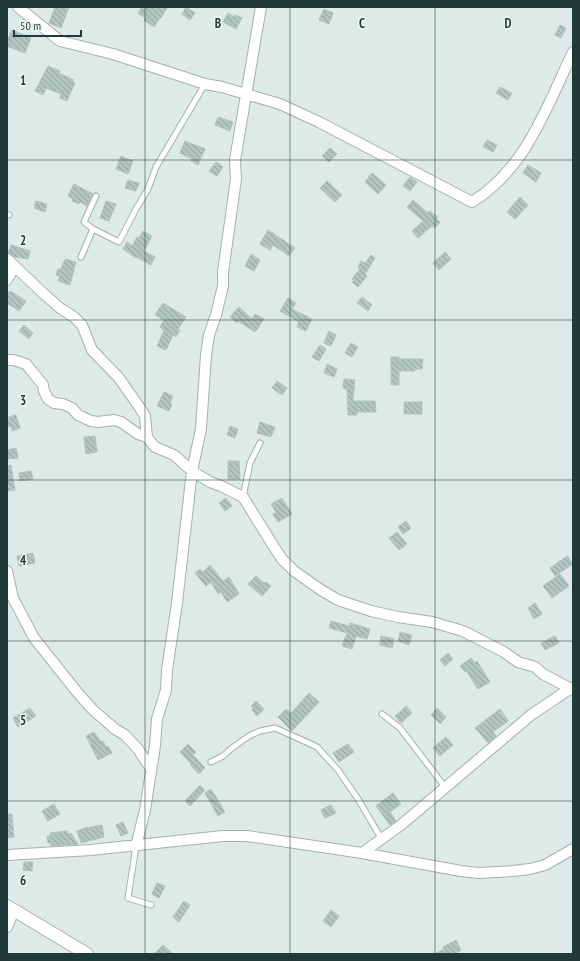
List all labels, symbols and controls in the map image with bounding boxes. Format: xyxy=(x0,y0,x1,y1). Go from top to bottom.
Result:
scale bar xyxy=(14,12,81,38)
text: B xyxy=(215,15,221,32)
text: C xyxy=(359,15,365,32)
text: D xyxy=(505,15,512,32)
text: 50 m xyxy=(20,18,41,33)
text: 1 xyxy=(20,72,26,89)
text: 2 xyxy=(20,232,26,249)
text: 3 xyxy=(20,392,26,409)
text: 4 xyxy=(20,552,27,569)
text: 5 xyxy=(20,712,26,729)
text: 6 xyxy=(20,872,26,889)

